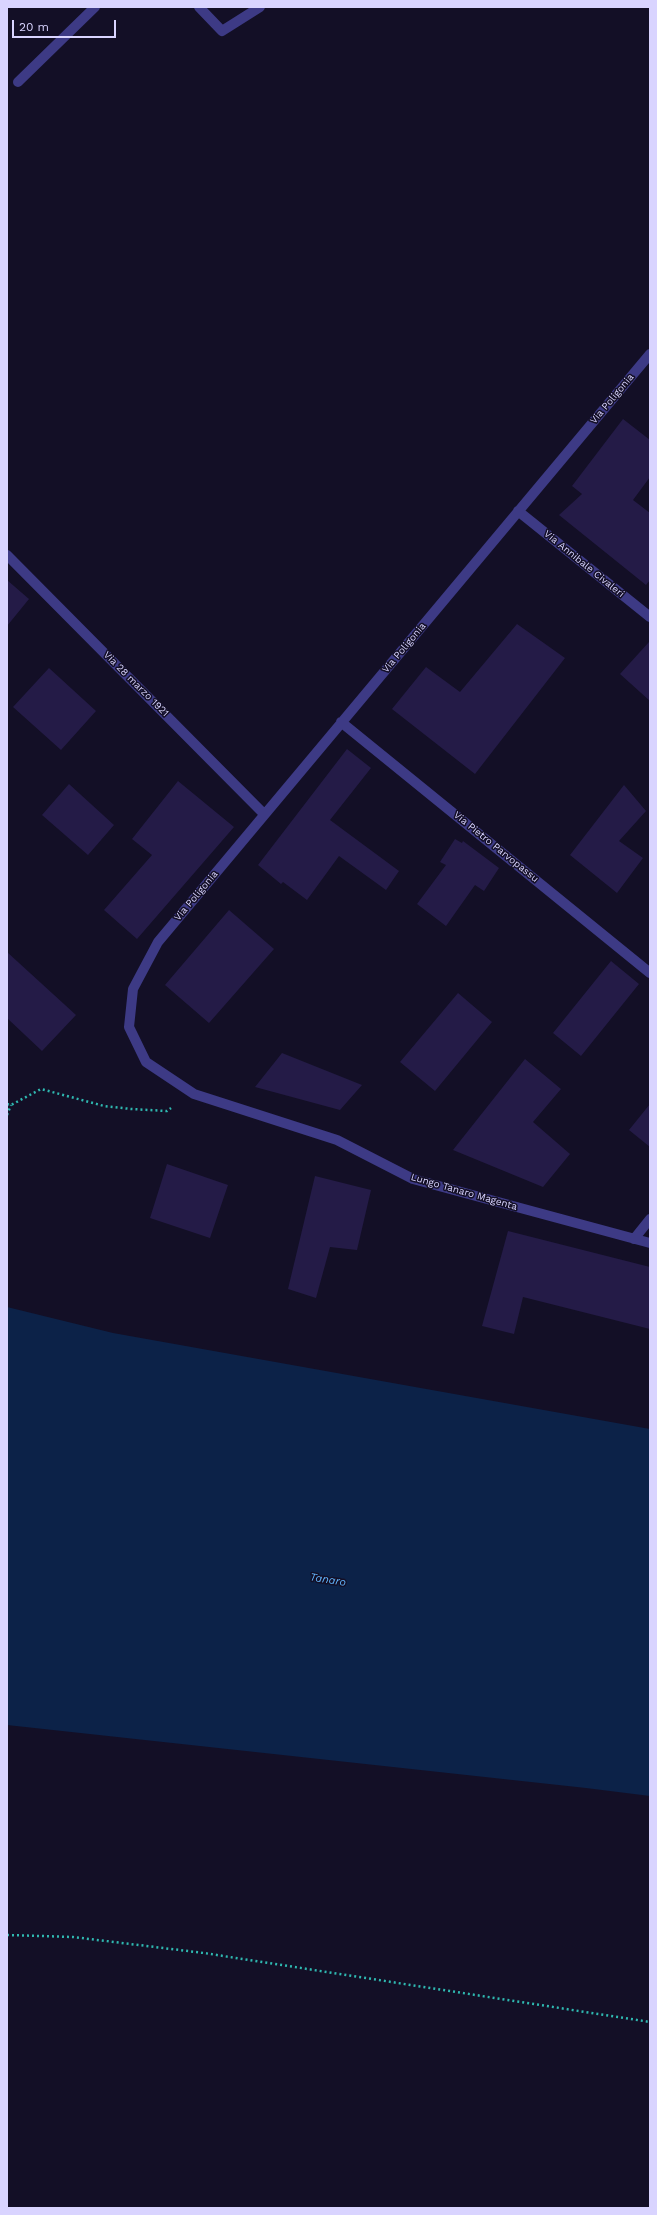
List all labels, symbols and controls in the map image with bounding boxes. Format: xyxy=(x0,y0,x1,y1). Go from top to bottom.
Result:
scale bar xyxy=(14,12,118,38)
text: 20 m xyxy=(19,20,49,34)
street label: Via Poligonia xyxy=(588,371,636,427)
street label: Via Annibale Civaleri xyxy=(541,528,627,600)
street label: Via Poligonia xyxy=(380,620,428,676)
street label: Via 28 marzo 1921 xyxy=(101,649,171,719)
street label: Via Pietro Parvopassu xyxy=(451,809,541,885)
street label: Via Poligonia xyxy=(172,868,220,924)
street label: Lungo Tanaro Magenta xyxy=(409,1171,519,1213)
water label: Tanaro xyxy=(309,1571,347,1589)

